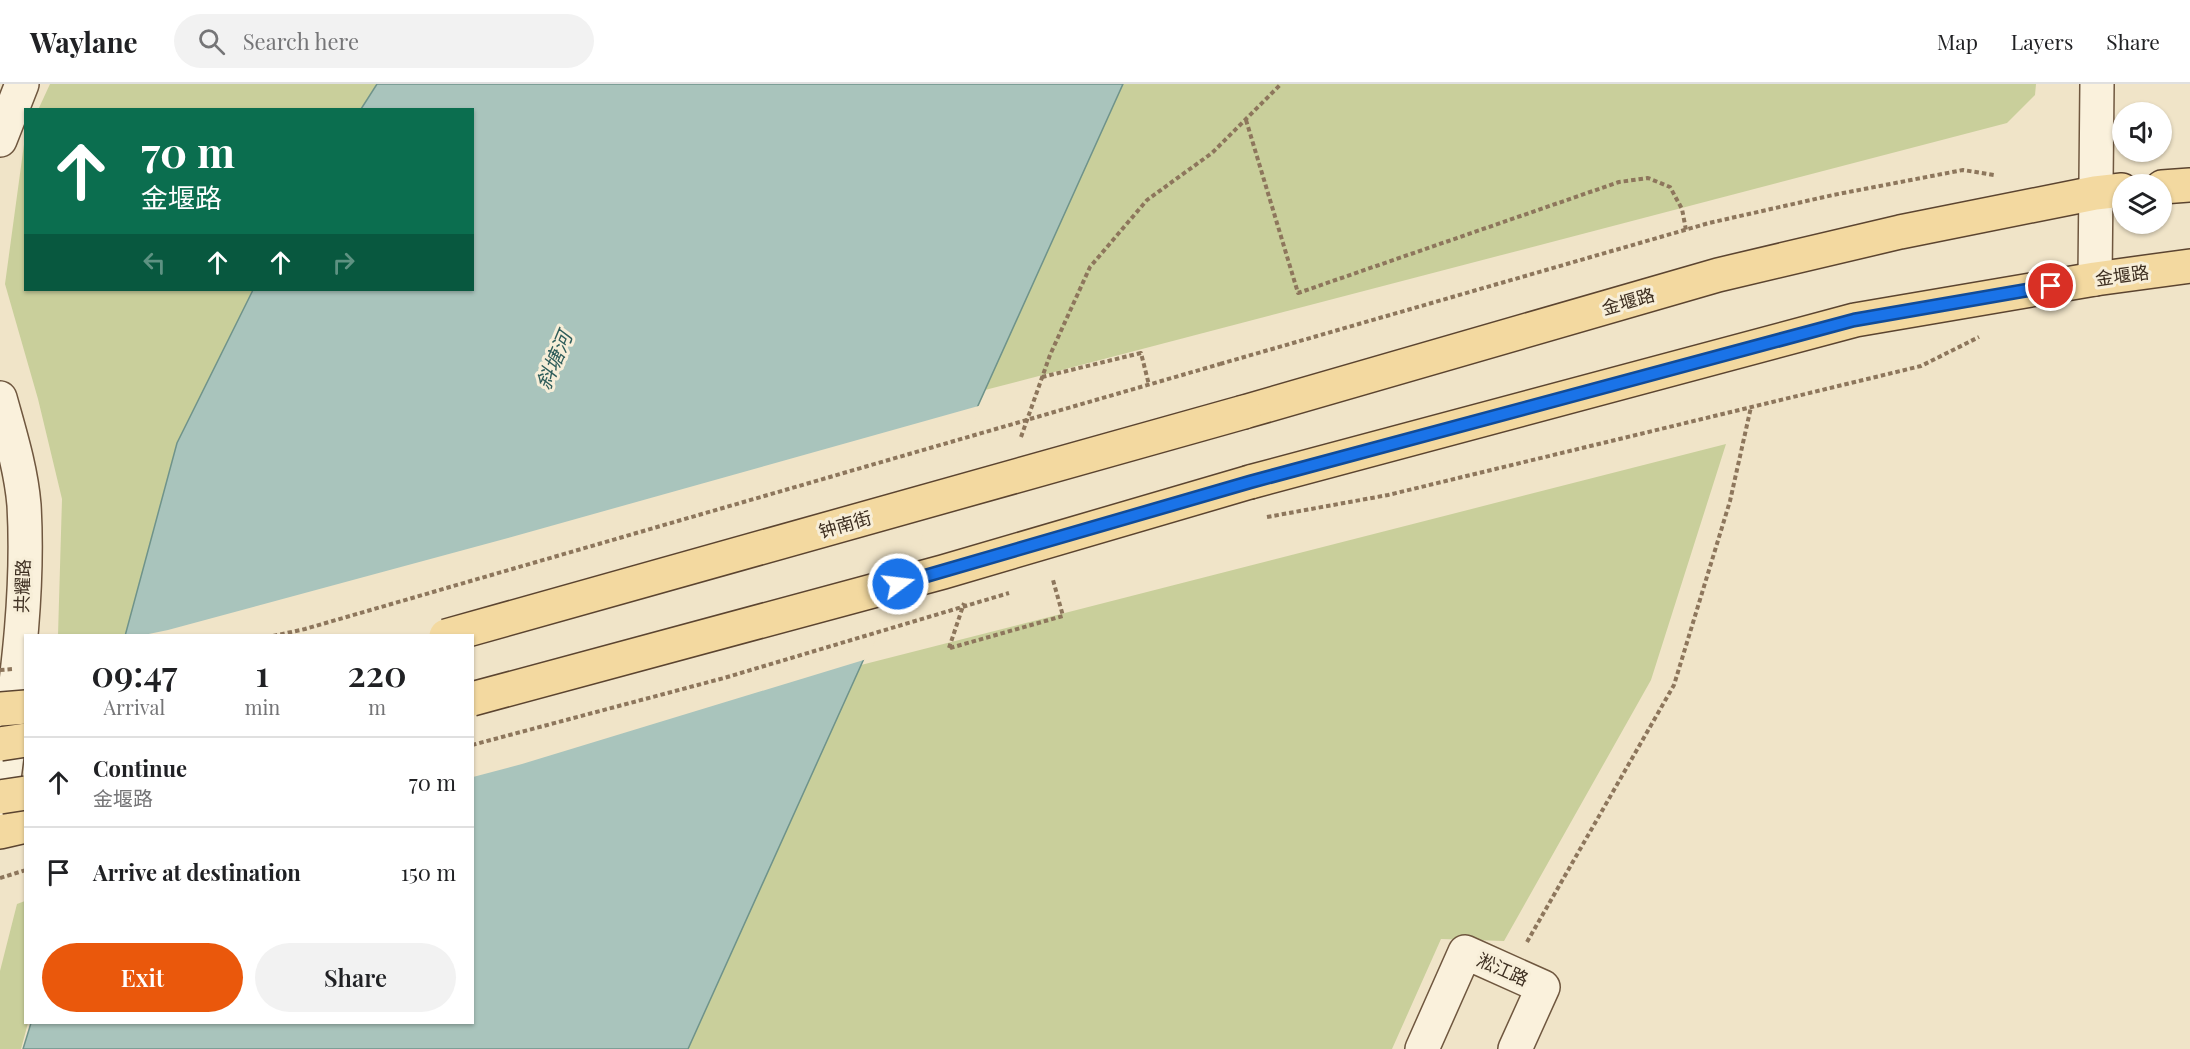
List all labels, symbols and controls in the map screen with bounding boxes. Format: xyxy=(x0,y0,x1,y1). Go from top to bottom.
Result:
search box xyxy=(174,14,594,68)
text: Waylane xyxy=(30,23,138,60)
icon: search xyxy=(195,25,228,58)
text: Search here xyxy=(243,26,359,56)
text: Map xyxy=(1937,27,1978,55)
text: Layers xyxy=(2011,27,2073,55)
text: Share xyxy=(2106,27,2160,55)
map controls xyxy=(2112,102,2172,234)
button: sound xyxy=(2112,102,2172,162)
text: 70 m xyxy=(141,123,235,179)
icon: ahead xyxy=(42,132,120,210)
button: layers xyxy=(2112,174,2172,234)
text: 金堰路 xyxy=(141,179,222,215)
icon: left xyxy=(138,246,171,279)
icon: ahead xyxy=(201,246,234,279)
icon: ahead xyxy=(264,246,297,279)
icon: right xyxy=(327,246,360,279)
street label: 金堰路 xyxy=(2094,259,2150,291)
pin xyxy=(2025,260,2076,311)
icon: arrive xyxy=(2034,269,2067,302)
street label: 金堰路 xyxy=(1599,282,1657,320)
water label: 斜塘河 xyxy=(529,323,579,393)
street label: 钟南街 xyxy=(816,505,874,543)
position arrow xyxy=(866,552,930,616)
street label: 共耀路 xyxy=(9,559,35,613)
text: 09:47 xyxy=(91,648,177,696)
text: 1 xyxy=(256,648,269,696)
text: 220 xyxy=(347,648,407,696)
text: Arrival xyxy=(104,693,165,720)
text: min xyxy=(245,693,280,720)
text: m xyxy=(368,693,386,720)
text: Continue xyxy=(93,753,187,783)
icon: ahead xyxy=(42,766,75,799)
text: 70 m xyxy=(409,767,456,797)
text: 金堰路 xyxy=(93,784,153,811)
icon: arrive xyxy=(42,856,75,889)
text: Arrive at destination xyxy=(93,857,301,887)
text: 150 m xyxy=(401,857,456,887)
button: Exit xyxy=(42,943,243,1012)
button: Share xyxy=(255,943,456,1012)
street label: 淞江路 xyxy=(1473,947,1533,991)

